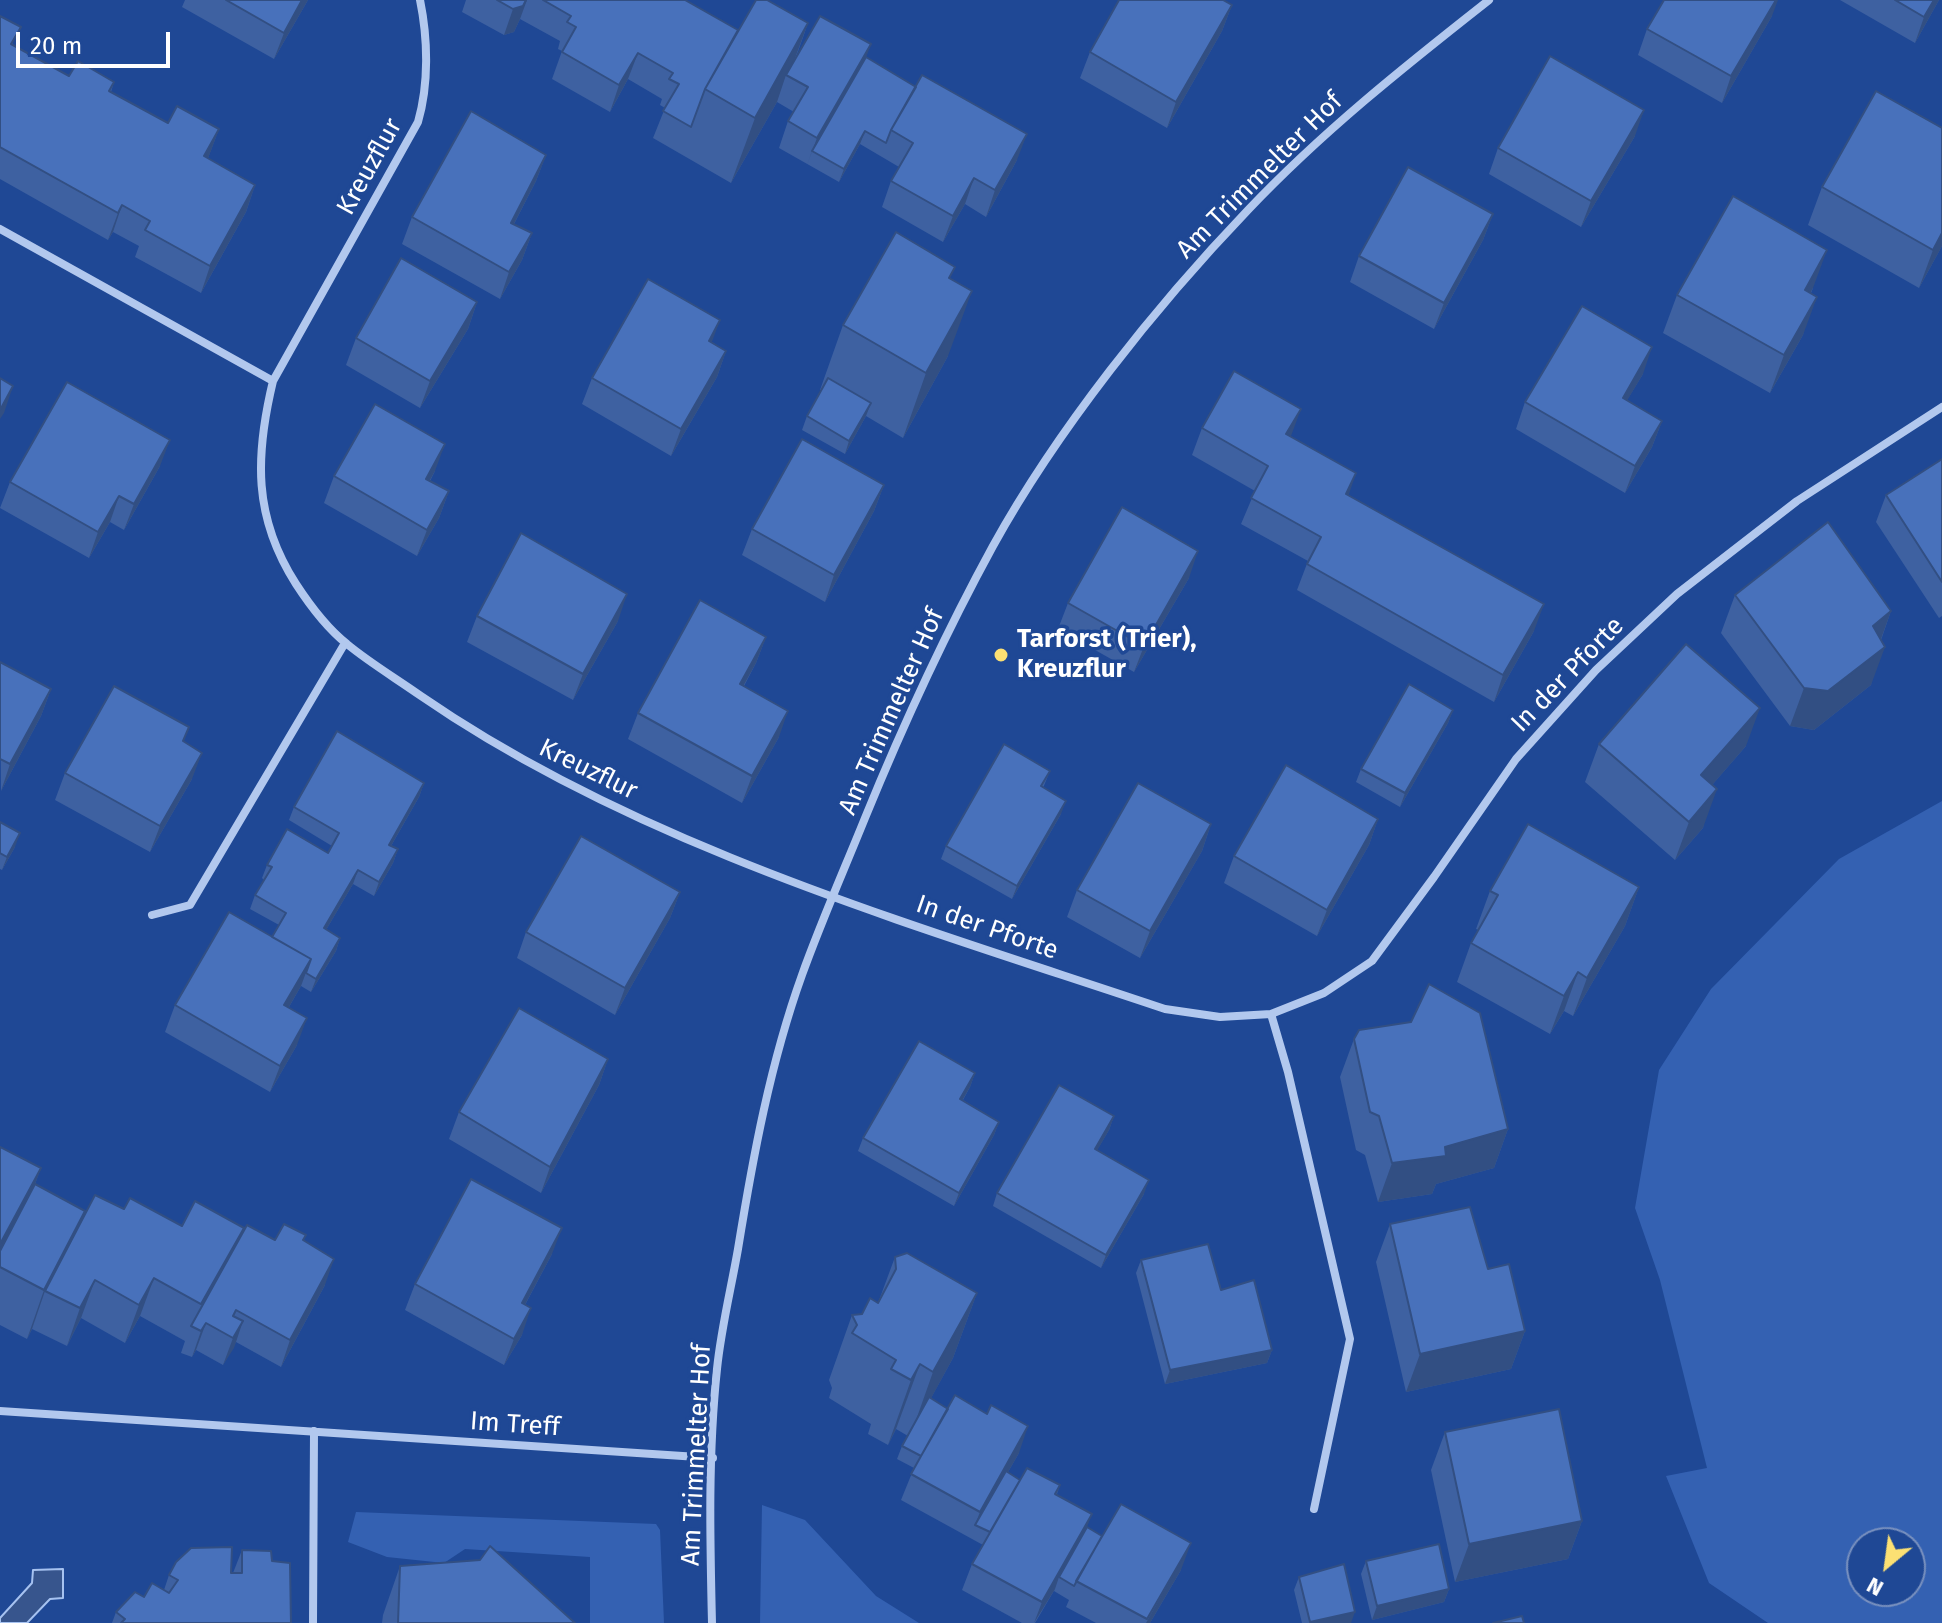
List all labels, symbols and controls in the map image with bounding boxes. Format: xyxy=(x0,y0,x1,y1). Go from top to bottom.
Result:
scale bar xyxy=(20,16,174,66)
text: 20 m xyxy=(30,32,82,60)
street label: Am Trimmelter Hof xyxy=(1170,86,1350,266)
street label: Kreuzflur xyxy=(331,113,409,221)
street label: Am Trimmelter Hof xyxy=(833,604,951,820)
street label: In der Pforte xyxy=(1505,611,1631,739)
place label: Tarforst (Trier), Kreuzflur xyxy=(1017,624,1196,686)
marker: Tarforst (Trier), Kreuzflur xyxy=(992,646,1010,664)
street label: Kreuzflur xyxy=(534,733,642,807)
street label: In der Pforte xyxy=(912,889,1062,967)
street label: Am Trimmelter Hof xyxy=(676,1343,718,1567)
street label: Im Treff xyxy=(469,1406,561,1444)
north arrow xyxy=(1846,1527,1926,1607)
text: N xyxy=(1862,1571,1888,1602)

